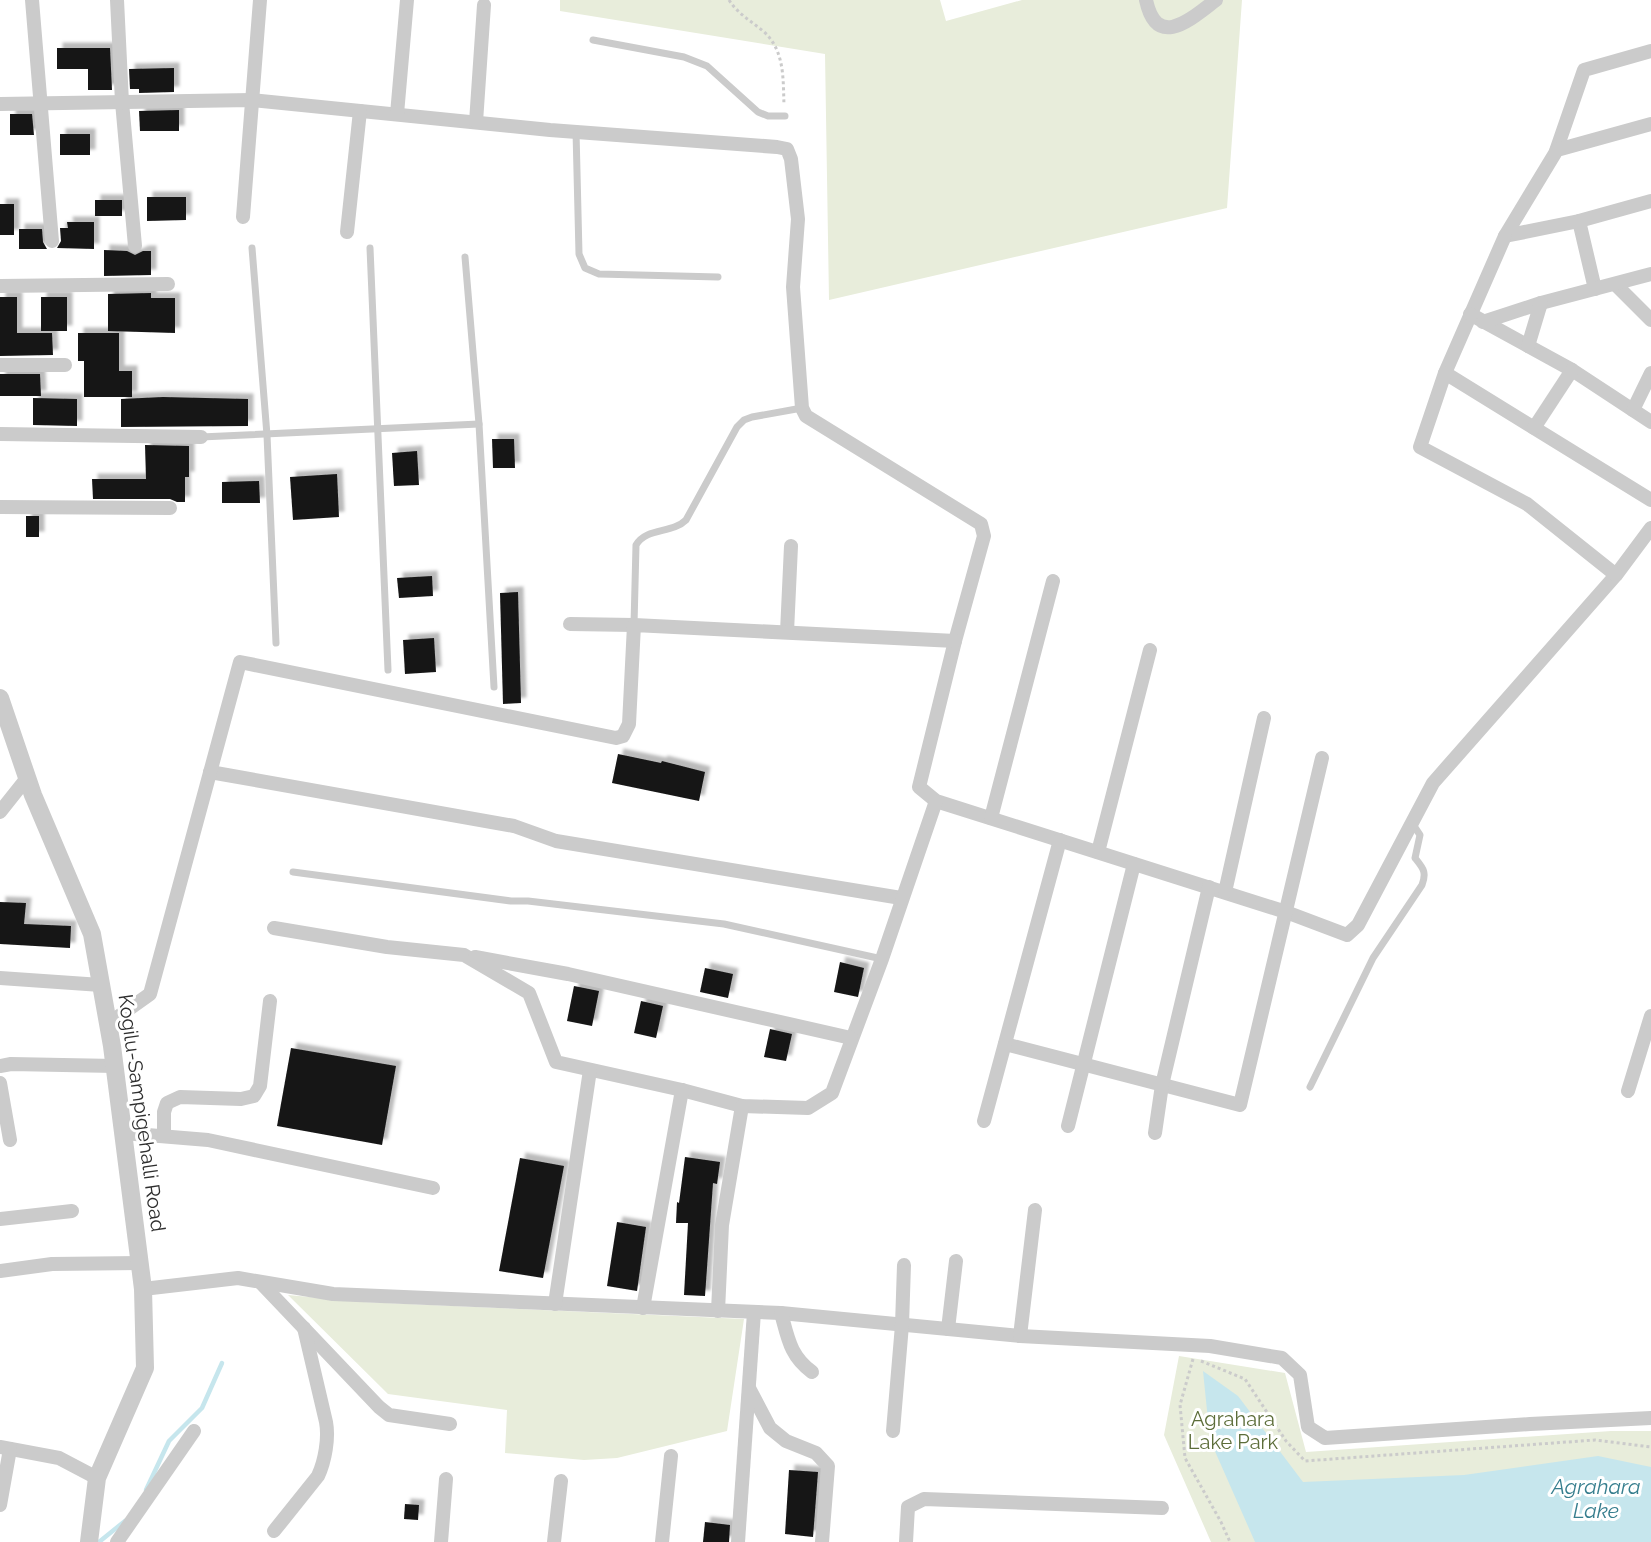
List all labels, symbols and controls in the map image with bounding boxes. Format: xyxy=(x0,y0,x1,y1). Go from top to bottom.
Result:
street label: Kogilu-Sampigehalli Road xyxy=(113,993,171,1233)
park label: Agrahara Lake Park xyxy=(1188,1407,1279,1454)
water label: Agrahara Lake xyxy=(1551,1474,1641,1523)

